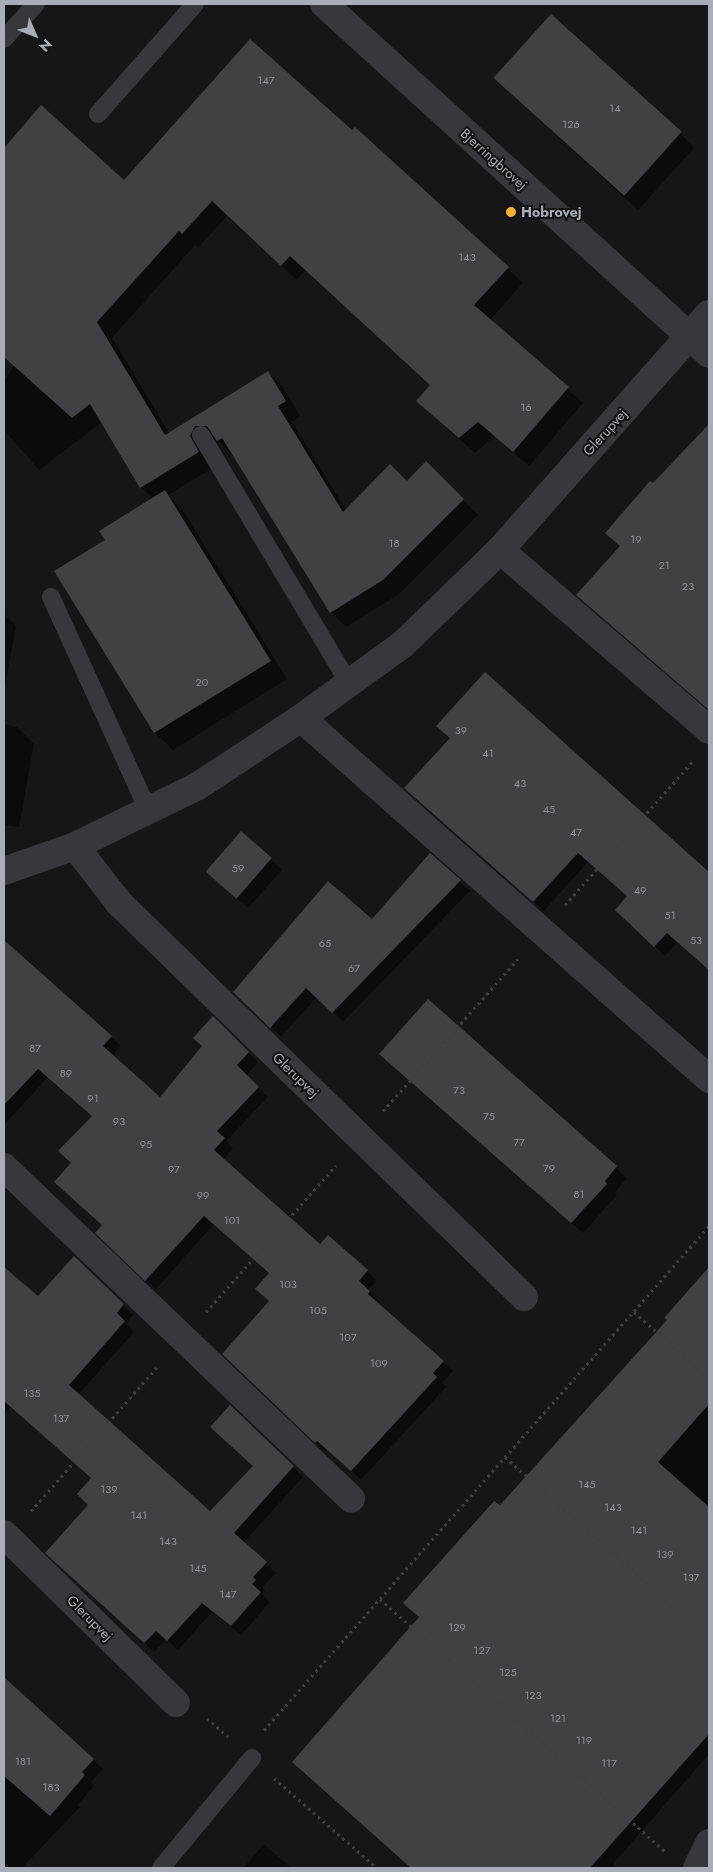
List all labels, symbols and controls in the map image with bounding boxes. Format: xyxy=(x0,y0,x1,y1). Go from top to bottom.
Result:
north arrow xyxy=(10,10,60,60)
text: N xyxy=(35,34,57,56)
house number: 147 xyxy=(257,73,275,87)
house number: 14 xyxy=(609,101,621,115)
house number: 126 xyxy=(562,117,580,131)
street label: Bjerringbrovej xyxy=(457,125,531,193)
place label: Hobrovej xyxy=(521,204,581,220)
marker: Hobrovej xyxy=(505,206,517,218)
house number: 143 xyxy=(458,250,476,264)
house number: 16 xyxy=(520,400,532,414)
street label: Glerupvej xyxy=(579,405,631,459)
house number: 19 xyxy=(630,532,642,546)
house number: 18 xyxy=(389,536,399,550)
house number: 21 xyxy=(658,558,670,572)
house number: 23 xyxy=(682,579,694,593)
house number: 20 xyxy=(196,675,208,689)
house number: 39 xyxy=(455,723,467,737)
house number: 41 xyxy=(482,746,494,760)
house number: 43 xyxy=(514,776,526,790)
house number: 45 xyxy=(543,802,555,816)
house number: 47 xyxy=(570,825,582,839)
house number: 59 xyxy=(232,861,244,875)
house number: 49 xyxy=(634,883,646,897)
house number: 51 xyxy=(664,908,676,922)
house number: 53 xyxy=(690,933,702,947)
house number: 65 xyxy=(319,936,331,950)
house number: 67 xyxy=(348,961,360,975)
house number: 87 xyxy=(29,1041,41,1055)
street label: Glerupvej xyxy=(269,1049,323,1101)
house number: 89 xyxy=(60,1066,72,1080)
house number: 73 xyxy=(453,1083,465,1097)
house number: 91 xyxy=(87,1091,99,1105)
house number: 75 xyxy=(483,1109,495,1123)
house number: 93 xyxy=(113,1114,125,1128)
house number: 77 xyxy=(513,1135,525,1149)
house number: 95 xyxy=(140,1137,152,1151)
house number: 79 xyxy=(543,1161,555,1175)
house number: 97 xyxy=(168,1162,180,1176)
house number: 81 xyxy=(574,1187,584,1201)
house number: 99 xyxy=(197,1188,209,1202)
house number: 101 xyxy=(224,1213,240,1227)
house number: 103 xyxy=(279,1277,297,1291)
house number: 105 xyxy=(309,1303,327,1317)
house number: 107 xyxy=(339,1330,357,1344)
house number: 109 xyxy=(370,1356,388,1370)
house number: 135 xyxy=(23,1386,41,1400)
house number: 137 xyxy=(53,1411,69,1425)
house number: 145 xyxy=(578,1477,596,1491)
house number: 139 xyxy=(100,1482,118,1496)
house number: 143 xyxy=(604,1500,622,1514)
house number: 141 xyxy=(131,1508,147,1522)
house number: 141 xyxy=(631,1523,647,1537)
house number: 143 xyxy=(159,1534,177,1548)
house number: 139 xyxy=(656,1547,674,1561)
house number: 145 xyxy=(189,1561,207,1575)
house number: 137 xyxy=(683,1570,699,1584)
house number: 147 xyxy=(219,1587,237,1601)
street label: Glerupvej xyxy=(64,1592,116,1644)
house number: 129 xyxy=(448,1620,466,1634)
house number: 127 xyxy=(474,1643,490,1657)
house number: 125 xyxy=(499,1665,517,1679)
house number: 123 xyxy=(524,1688,542,1702)
house number: 121 xyxy=(550,1711,566,1725)
house number: 119 xyxy=(576,1733,592,1747)
house number: 181 xyxy=(15,1754,31,1768)
house number: 117 xyxy=(601,1756,617,1770)
house number: 183 xyxy=(43,1780,59,1794)

